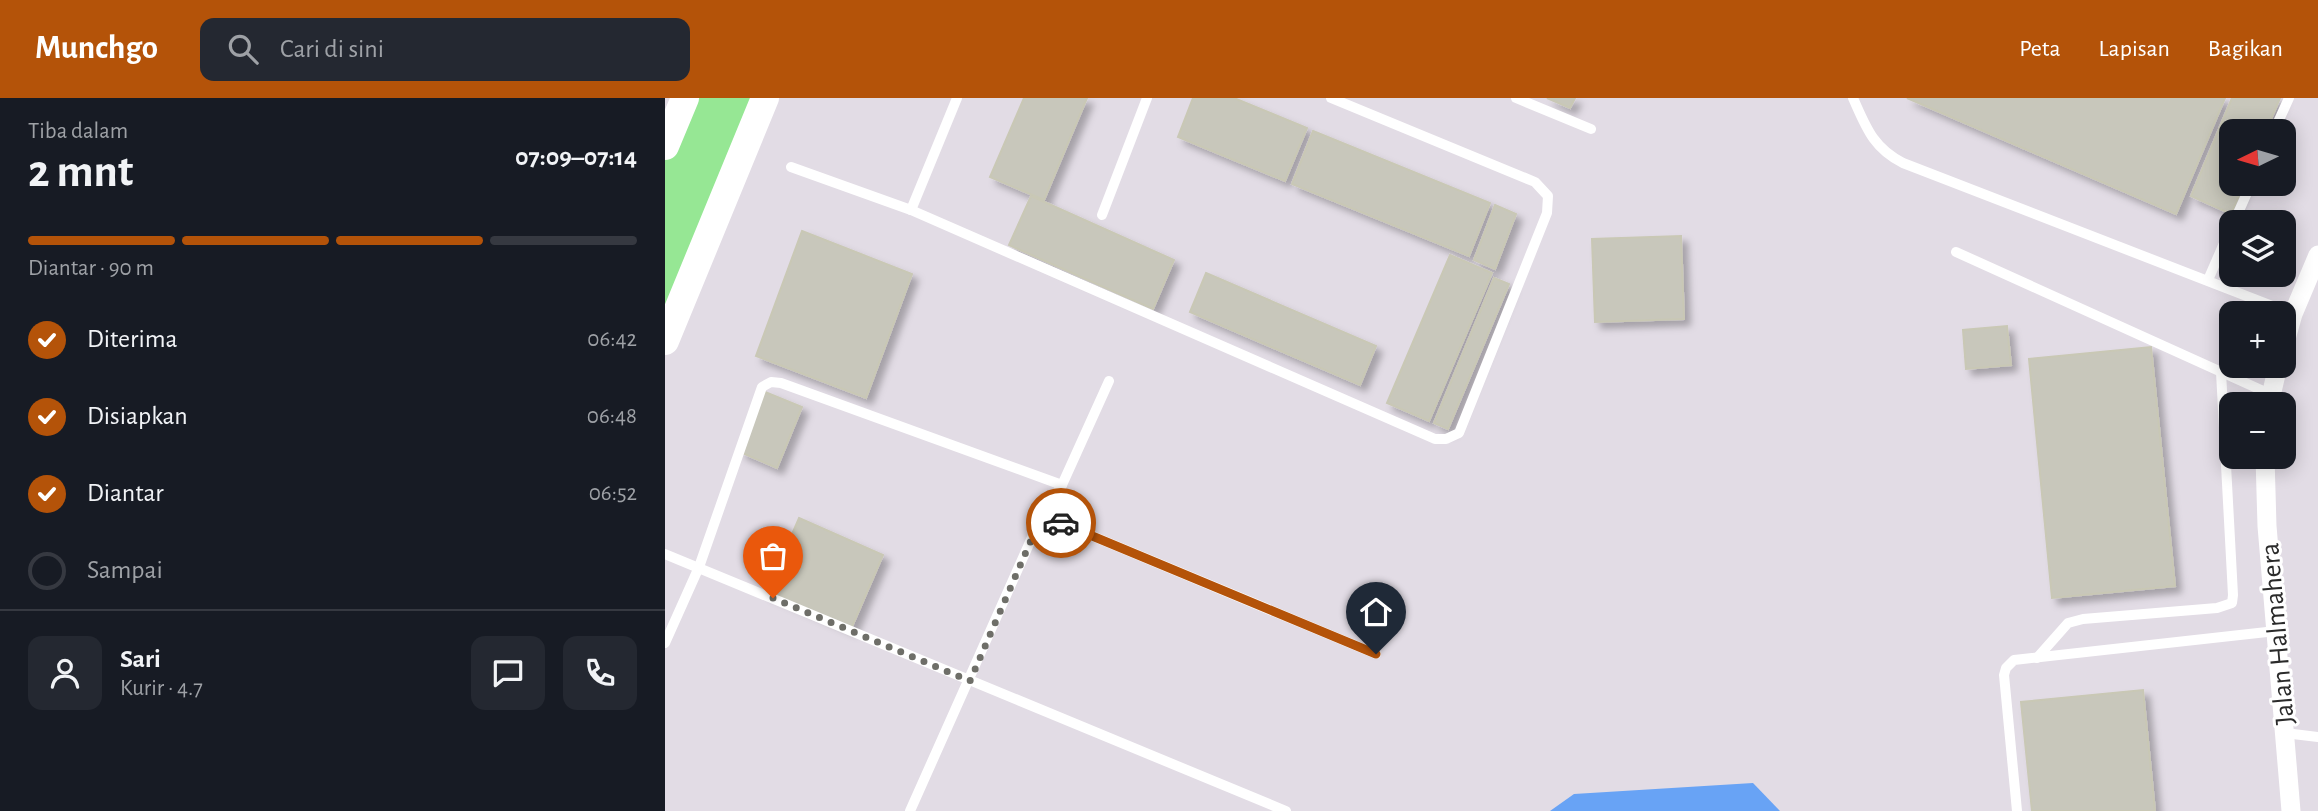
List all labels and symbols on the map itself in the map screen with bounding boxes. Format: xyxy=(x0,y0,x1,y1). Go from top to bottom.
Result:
north arrow xyxy=(2219,119,2296,196)
courier xyxy=(1026,488,1096,558)
pin xyxy=(743,526,803,598)
street label: Jalan Halmahera xyxy=(2256,542,2300,726)
pin xyxy=(1346,582,1406,654)

